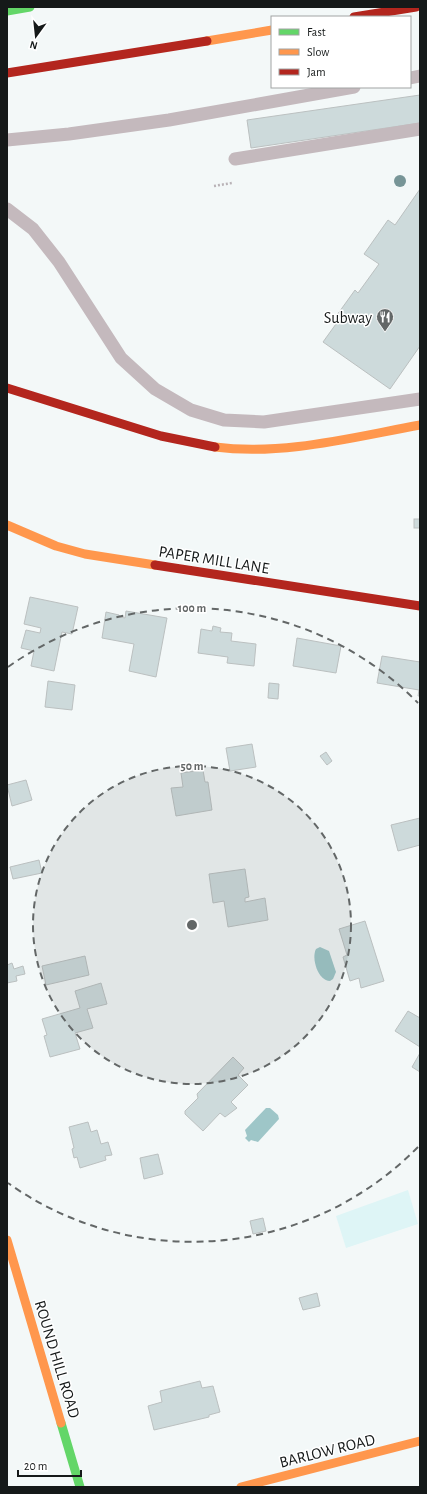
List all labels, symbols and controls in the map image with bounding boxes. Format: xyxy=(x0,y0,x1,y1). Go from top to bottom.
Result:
north arrow xyxy=(16,16,56,56)
legend xyxy=(271,16,411,88)
text: Fast xyxy=(307,26,326,38)
text: N xyxy=(28,39,39,51)
text: Slow xyxy=(307,46,329,58)
text: Jam xyxy=(307,66,326,78)
restaurant icon: Subway xyxy=(375,307,395,332)
place label: Subway xyxy=(324,310,372,327)
street label: PAPER MILL LANE xyxy=(157,543,271,577)
text: 100 m xyxy=(178,602,206,614)
text: 50 m xyxy=(181,760,204,772)
centre of rings xyxy=(185,918,199,932)
street label: ROUND HILL ROAD xyxy=(32,1299,83,1420)
street label: BARLOW ROAD xyxy=(278,1431,377,1471)
scale bar xyxy=(18,1452,81,1478)
text: 20 m xyxy=(24,1460,47,1472)

